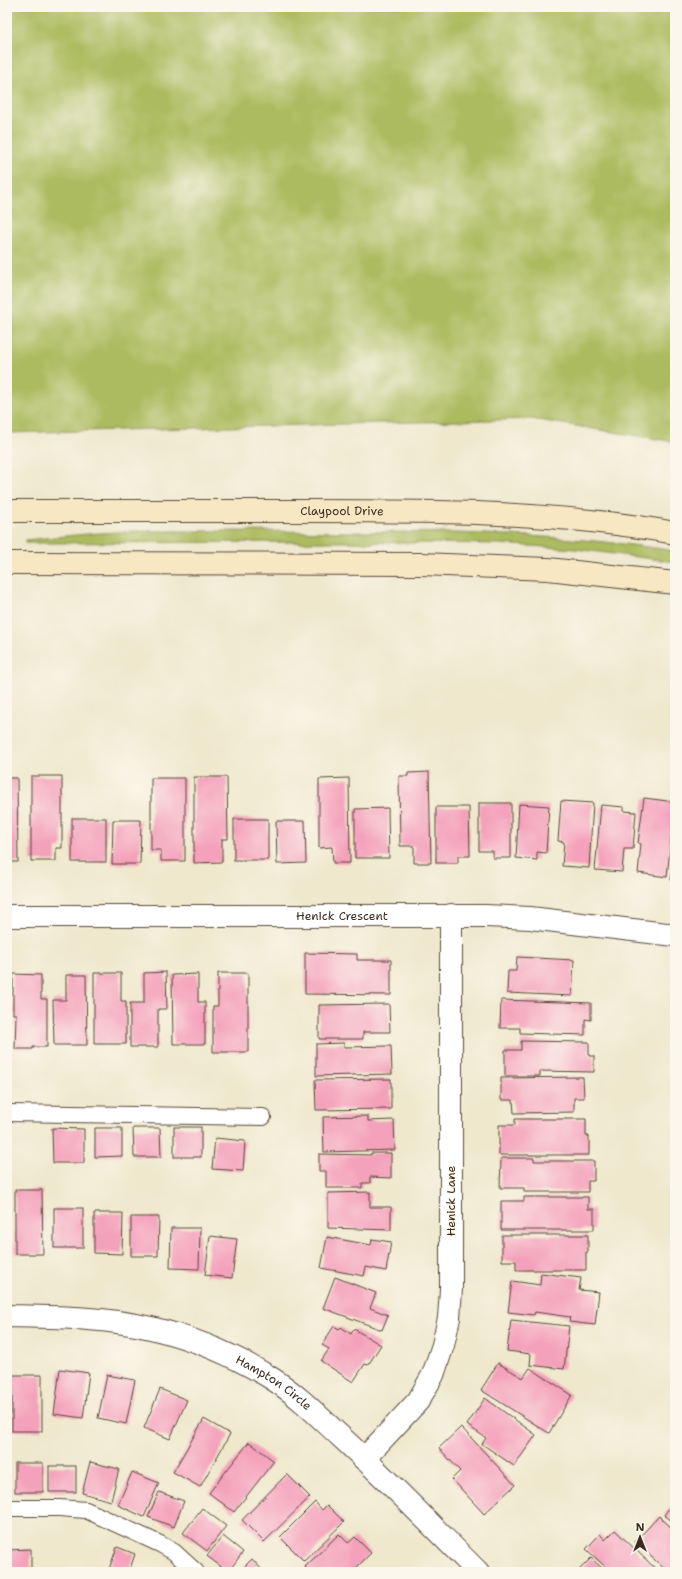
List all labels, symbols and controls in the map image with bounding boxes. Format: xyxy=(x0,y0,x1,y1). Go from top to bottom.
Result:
street label: Claypool Drive xyxy=(300,503,384,519)
street label: Henick Crescent xyxy=(296,908,388,924)
street label: Henick Lane xyxy=(443,1166,459,1236)
street label: Hampton Circle xyxy=(233,1352,315,1414)
north arrow xyxy=(620,1517,660,1557)
text: N xyxy=(636,1520,645,1535)

